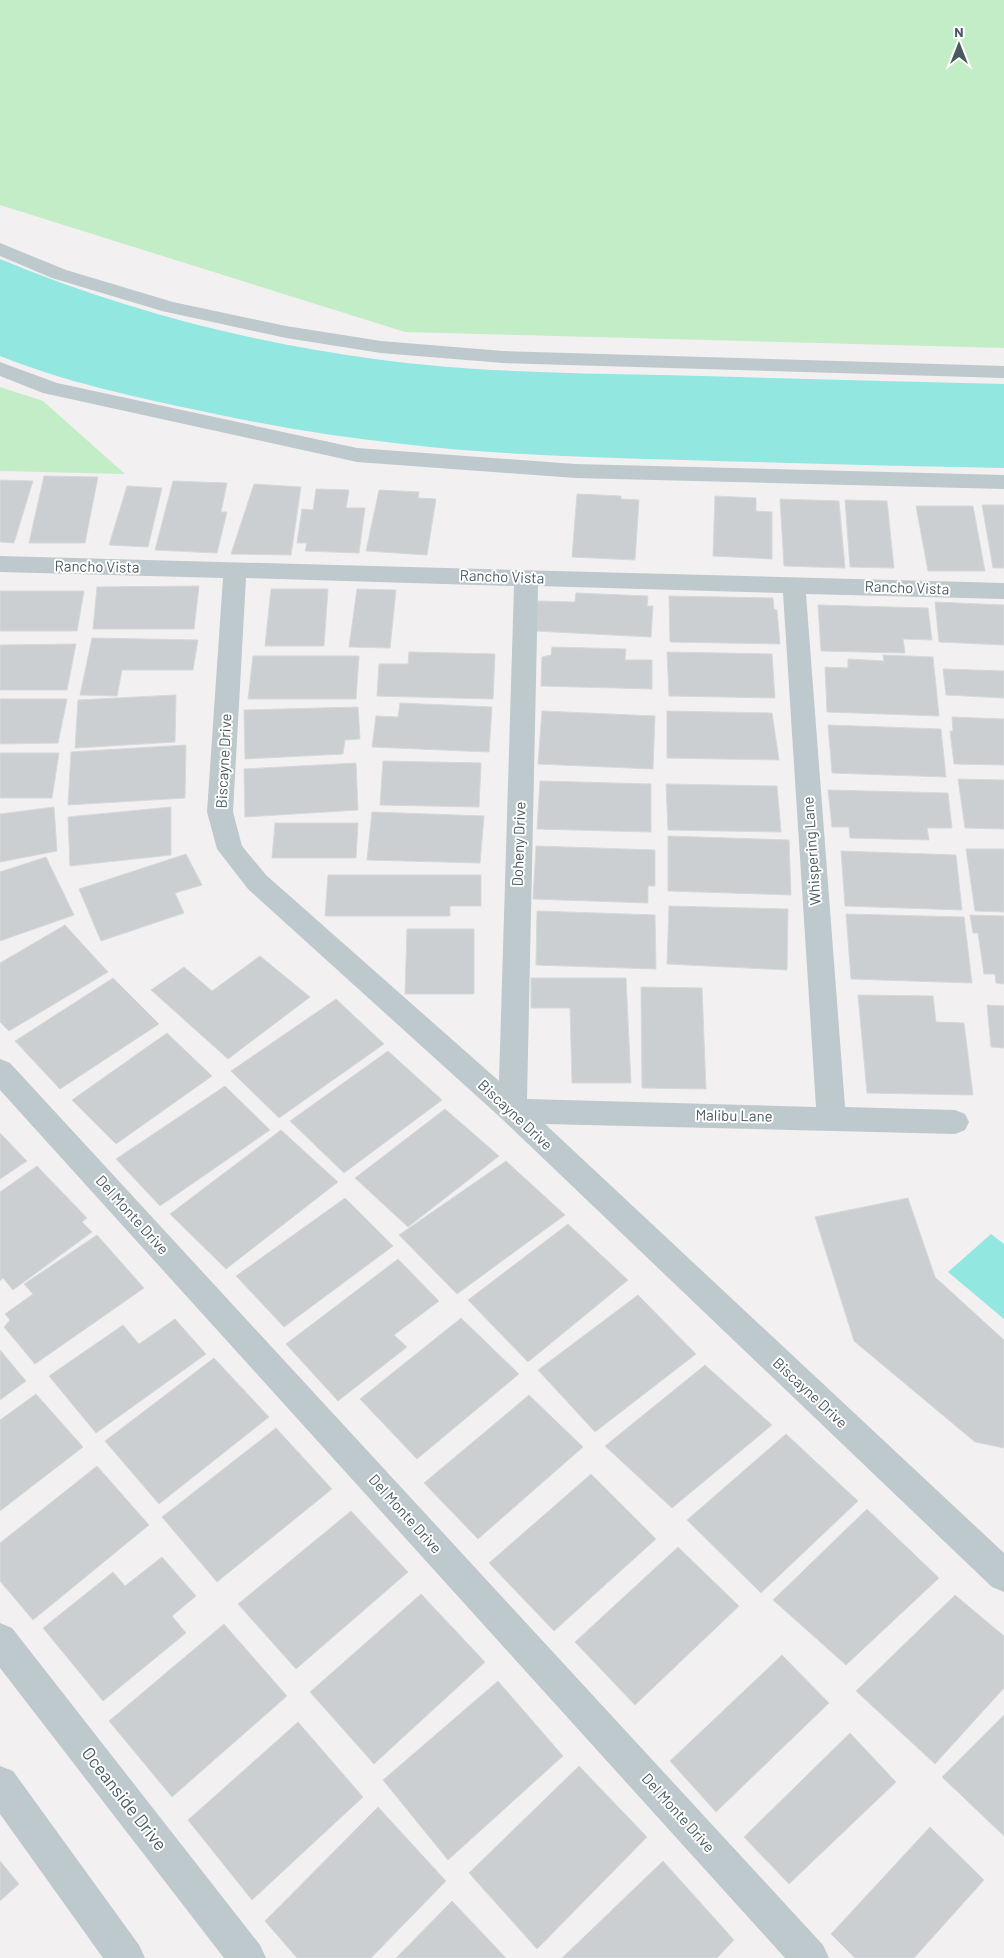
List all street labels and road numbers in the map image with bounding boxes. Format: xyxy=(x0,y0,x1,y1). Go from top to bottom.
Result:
street label: Rancho Vista xyxy=(54,556,140,576)
street label: Rancho Vista xyxy=(459,566,545,586)
street label: Rancho Vista xyxy=(864,577,950,597)
street label: Biscayne Drive xyxy=(212,713,234,809)
street label: Whispering Lane xyxy=(798,796,824,906)
street label: Doheny Drive xyxy=(508,801,528,887)
street label: Biscayne Drive xyxy=(475,1075,557,1153)
street label: Malibu Lane xyxy=(695,1105,773,1125)
street label: Del Monte Drive xyxy=(92,1171,173,1258)
street label: Biscayne Drive xyxy=(770,1353,852,1431)
street label: Del Monte Drive xyxy=(365,1470,446,1557)
street label: Oceanside Drive xyxy=(78,1742,172,1855)
street label: Del Monte Drive xyxy=(638,1769,719,1856)

